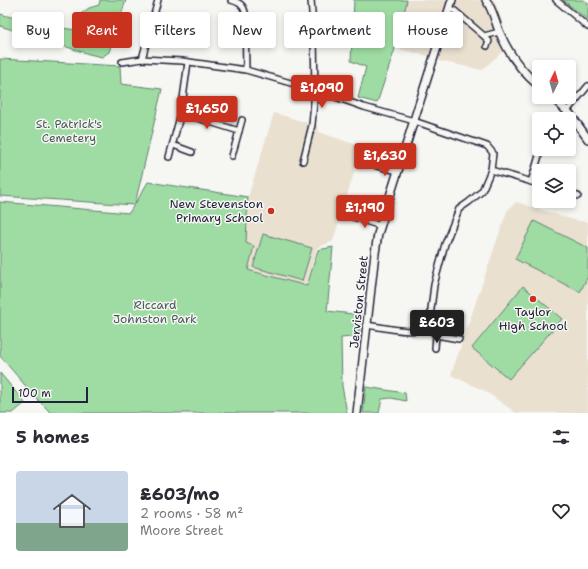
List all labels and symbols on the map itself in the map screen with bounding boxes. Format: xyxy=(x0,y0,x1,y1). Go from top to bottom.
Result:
north arrow xyxy=(532,60,576,104)
pin: £1,090 xyxy=(289,75,355,109)
pin: £1,650 xyxy=(174,96,240,130)
park label: St. Patrick's Cemetery xyxy=(36,116,102,146)
pin: £1,630 xyxy=(352,143,418,177)
pin: £1,190 xyxy=(332,195,398,229)
place label: New Stevenston Primary School xyxy=(169,196,263,226)
marker: New Stevenston Primary School xyxy=(266,206,276,216)
street label: Jerviston Street xyxy=(346,255,372,349)
marker: Taylor High School xyxy=(528,294,538,304)
park label: Riccard Johnston Park xyxy=(113,297,197,327)
place label: Taylor High School xyxy=(499,304,568,334)
pin: £603 xyxy=(413,310,461,344)
scale bar xyxy=(12,385,88,404)

